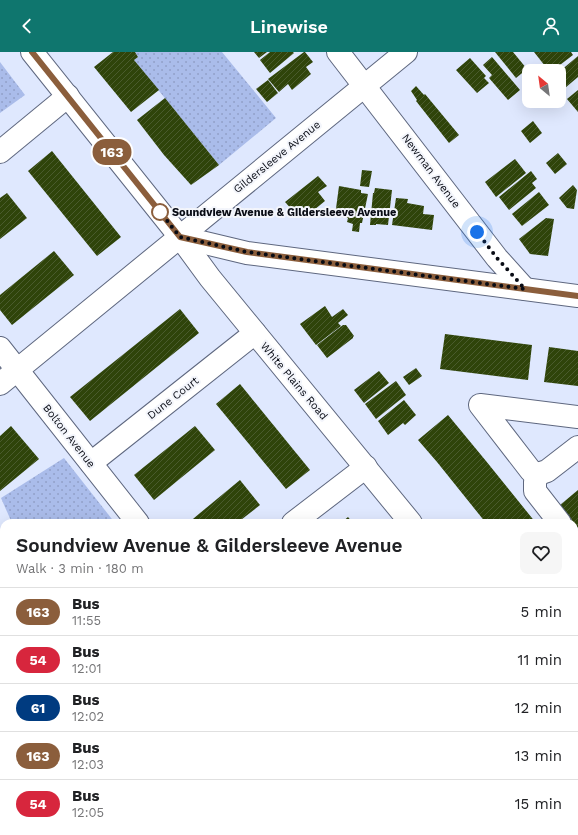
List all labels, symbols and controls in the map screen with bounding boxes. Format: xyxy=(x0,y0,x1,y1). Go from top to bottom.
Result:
icon: back xyxy=(16,15,38,37)
icon: person xyxy=(540,15,562,37)
text: Linewise xyxy=(250,16,328,37)
north arrow xyxy=(522,64,566,108)
map controls xyxy=(522,64,566,108)
street label: Gildersleeve Avenue xyxy=(231,118,323,196)
street label: Newman Avenue xyxy=(399,131,463,211)
line badge: 163 xyxy=(89,139,135,165)
text: 163 xyxy=(101,144,123,160)
marker: Soundview Avenue & Gildersleeve Avenue xyxy=(151,203,169,221)
place label: Soundview Avenue & Gildersleeve Avenue xyxy=(172,206,396,219)
your location xyxy=(467,222,487,242)
street label: White Plains Road xyxy=(258,339,330,423)
street label: Dune Court xyxy=(145,374,201,422)
street label: Bolton Avenue xyxy=(40,402,98,470)
button: heart xyxy=(520,532,562,574)
text: Soundview Avenue & Gildersleeve Avenue xyxy=(16,534,402,557)
text: Walk · 3 min · 180 m xyxy=(16,561,144,576)
text: Bus xyxy=(72,595,100,613)
text: 5 min xyxy=(521,603,562,621)
text: 163 xyxy=(27,604,49,620)
text: 11:55 xyxy=(72,613,101,628)
text: Bus xyxy=(72,643,100,661)
text: 11 min xyxy=(518,651,562,669)
text: 54 xyxy=(29,652,47,668)
text: 12:01 xyxy=(72,661,102,676)
text: Bus xyxy=(72,691,100,709)
text: 12 min xyxy=(515,699,562,717)
text: 61 xyxy=(31,700,45,716)
text: 12:02 xyxy=(72,709,104,724)
text: Bus xyxy=(72,739,100,757)
text: 13 min xyxy=(515,747,562,765)
text: 163 xyxy=(27,748,49,764)
text: 12:03 xyxy=(72,757,104,772)
text: Bus xyxy=(72,787,100,805)
text: 15 min xyxy=(515,795,562,813)
text: 54 xyxy=(29,796,47,812)
text: 12:05 xyxy=(72,805,104,820)

